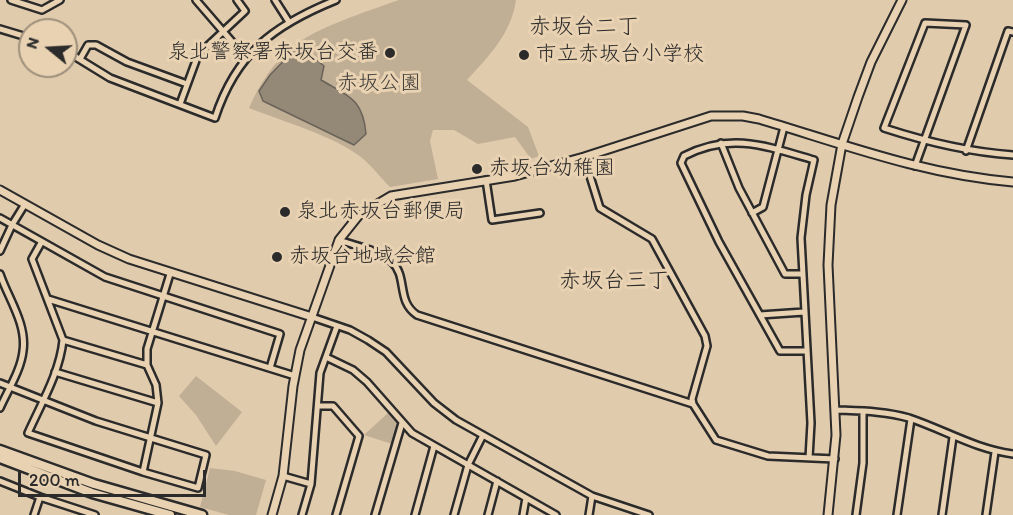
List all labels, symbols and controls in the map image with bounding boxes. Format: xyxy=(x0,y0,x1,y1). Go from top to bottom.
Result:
district label: 赤坂台二丁 xyxy=(529,14,639,40)
north arrow xyxy=(18,18,78,78)
text: N xyxy=(22,35,43,51)
place label: 泉北警察署赤坂台交番 xyxy=(168,40,378,66)
place label: 市立赤坂台小学校 xyxy=(536,42,704,68)
marker: 泉北警察署赤坂台交番 xyxy=(383,46,397,60)
marker: 市立赤坂台小学校 xyxy=(517,48,531,62)
park label: 赤坂公園 xyxy=(337,71,421,97)
place label: 赤坂台幼稚園 xyxy=(489,156,615,182)
marker: 赤坂台幼稚園 xyxy=(470,162,484,176)
place label: 泉北赤坂台郵便局 xyxy=(297,199,465,225)
marker: 泉北赤坂台郵便局 xyxy=(278,205,292,219)
place label: 赤坂台地域会館 xyxy=(289,244,436,270)
marker: 赤坂台地域会館 xyxy=(270,250,284,264)
district label: 赤坂台三丁 xyxy=(559,268,669,294)
scale bar xyxy=(21,458,208,496)
text: 200 m xyxy=(29,469,80,491)

